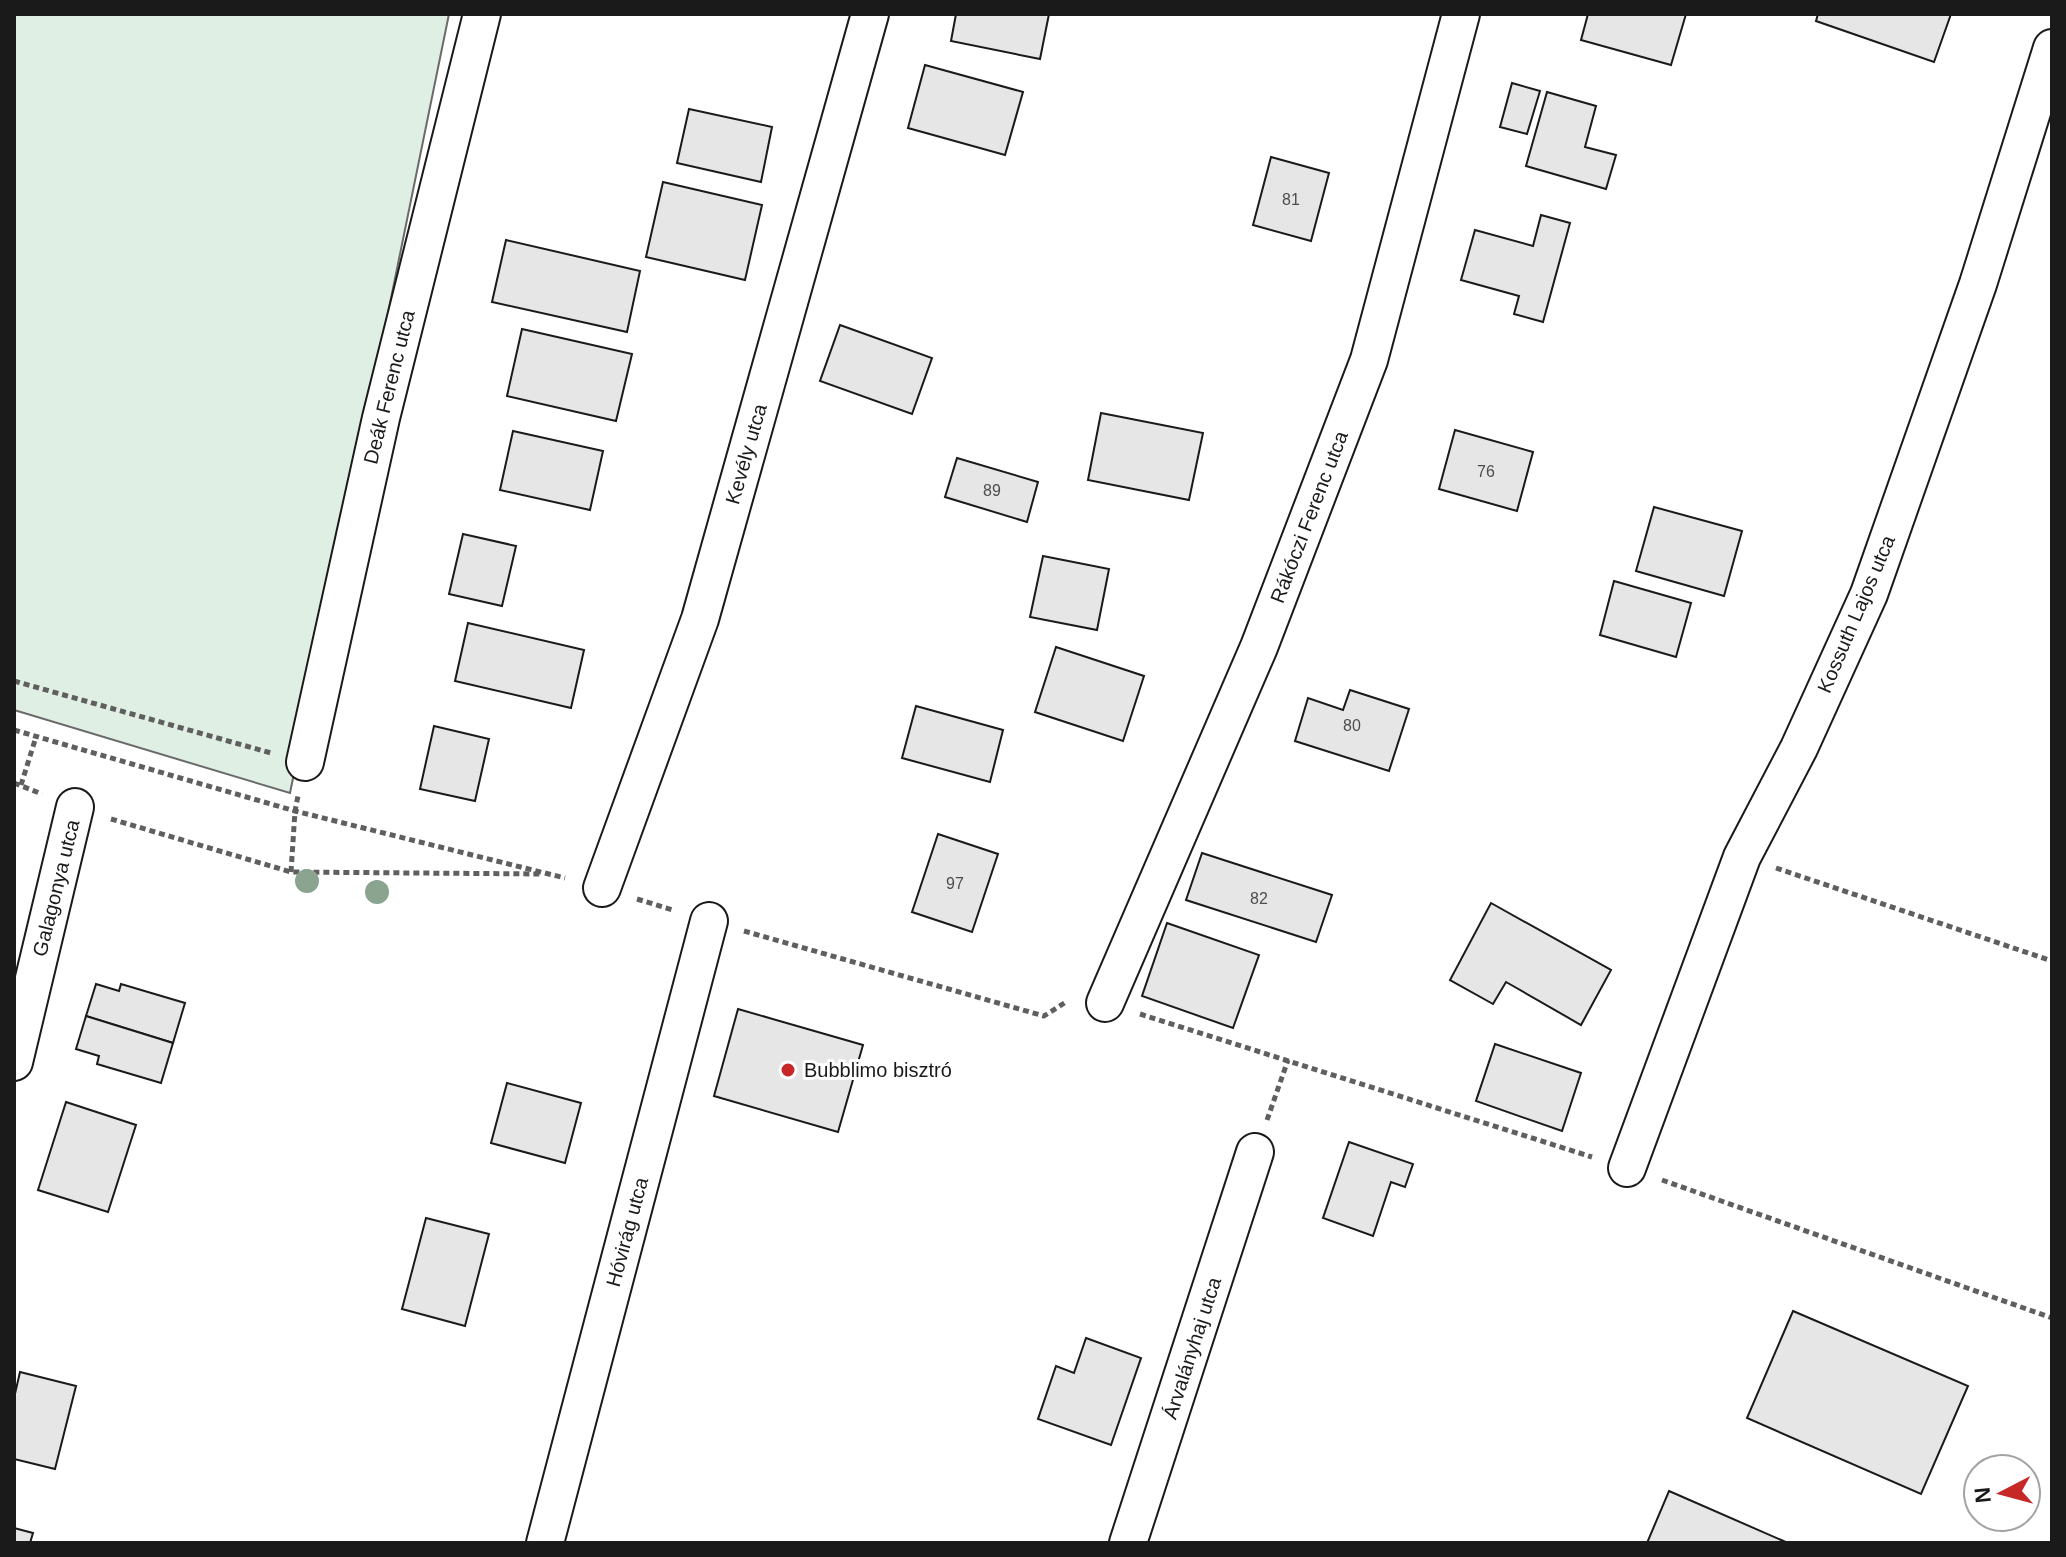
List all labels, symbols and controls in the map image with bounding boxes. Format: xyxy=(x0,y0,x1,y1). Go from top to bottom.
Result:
house number: 81 xyxy=(1282,191,1300,208)
street label: Deák Ferenc utca xyxy=(359,307,419,466)
street label: Kevély utca xyxy=(721,400,771,507)
street label: Rákóczi Ferenc utca xyxy=(1266,427,1352,606)
house number: 76 xyxy=(1477,463,1495,480)
house number: 89 xyxy=(983,482,1001,499)
street label: Kossuth Lajos utca xyxy=(1813,531,1899,696)
house number: 80 xyxy=(1343,717,1361,734)
street label: Galagonya utca xyxy=(28,817,84,959)
house number: 97 xyxy=(946,875,964,892)
house number: 82 xyxy=(1250,890,1268,907)
place label: Bubblimo bisztró xyxy=(804,1059,952,1081)
marker: Bubblimo bisztró xyxy=(779,1061,797,1079)
street label: Hóvirág utca xyxy=(602,1174,652,1289)
street label: Árvalányhaj utca xyxy=(1159,1273,1226,1422)
north arrow xyxy=(1962,1453,2042,1533)
text: N xyxy=(1969,1486,1996,1504)

